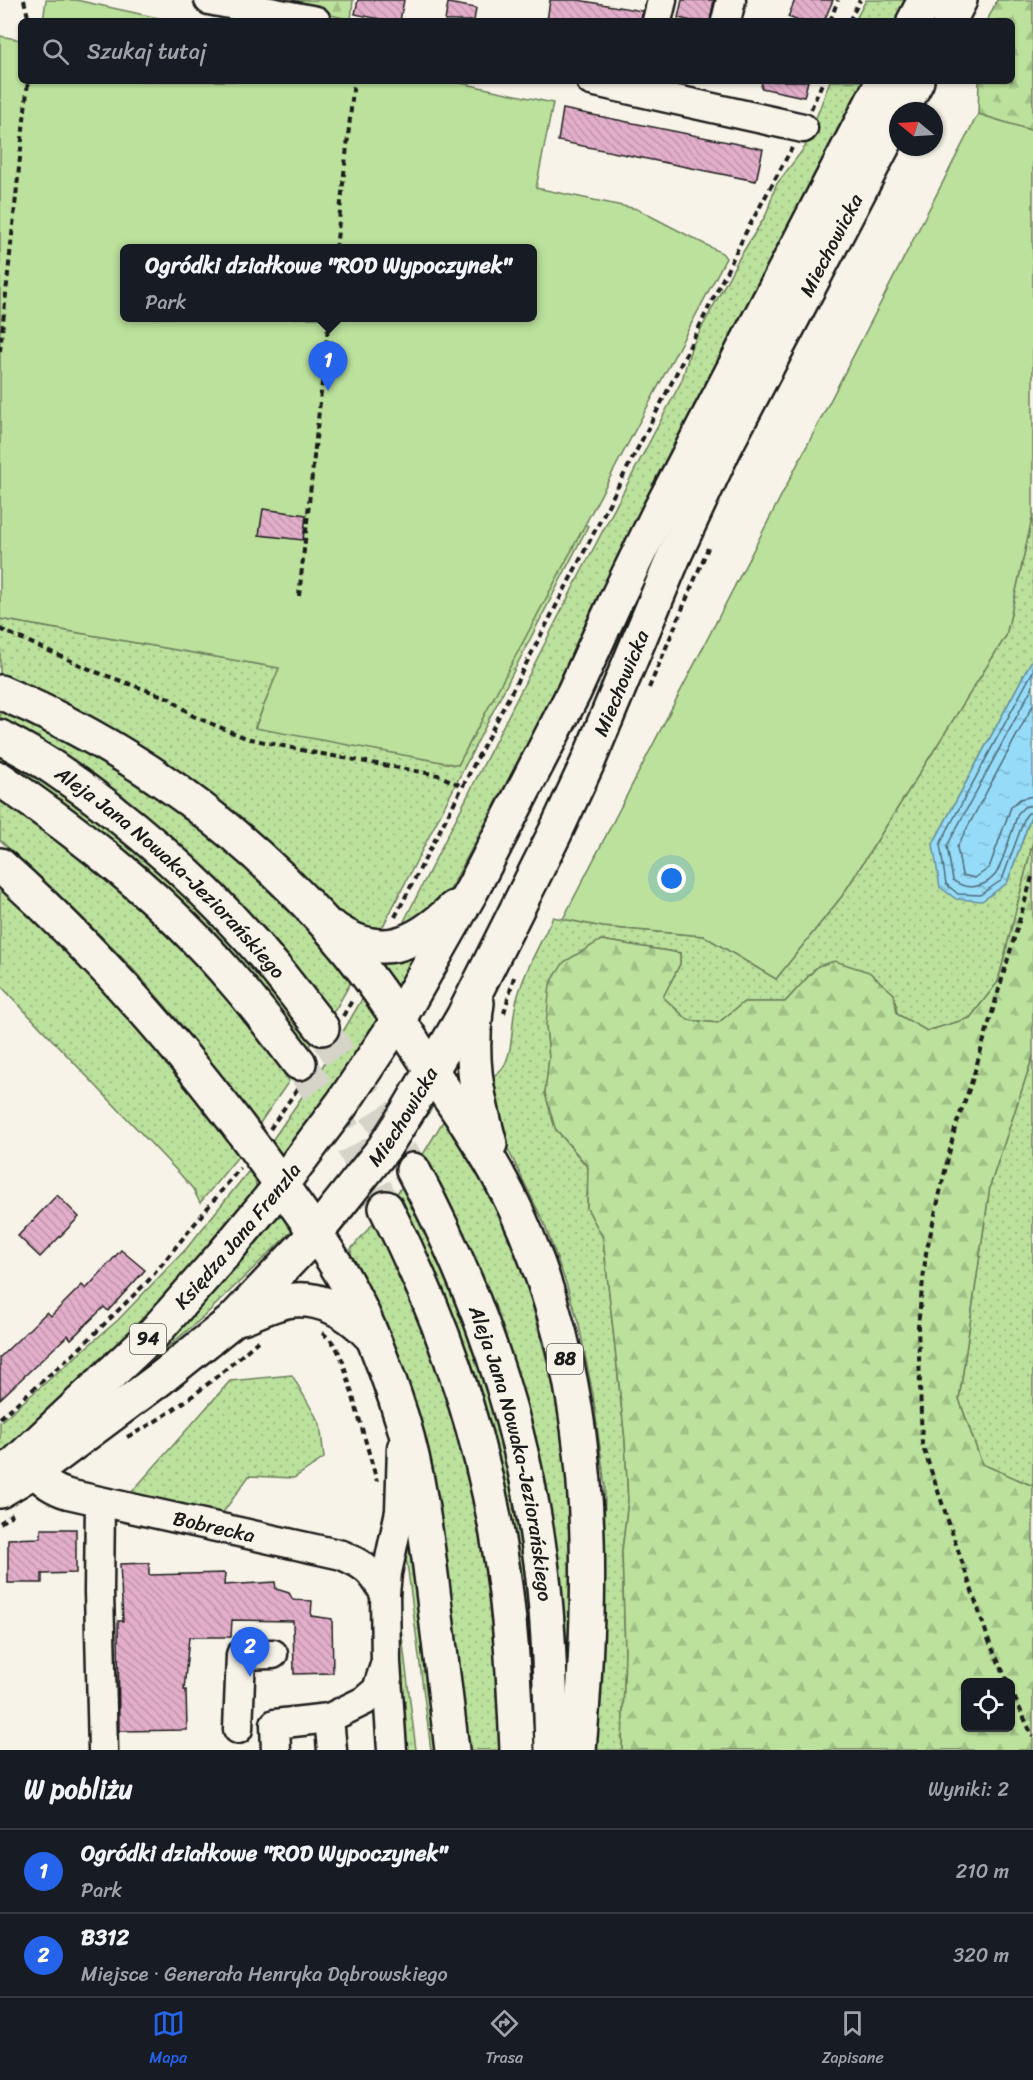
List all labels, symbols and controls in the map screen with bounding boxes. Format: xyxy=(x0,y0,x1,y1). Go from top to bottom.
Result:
search box xyxy=(18,18,1015,84)
text: Szukaj tutaj xyxy=(87,32,206,71)
icon: search xyxy=(39,35,72,68)
north arrow xyxy=(889,102,943,156)
street label: Miechowicka xyxy=(789,186,873,303)
popup xyxy=(120,244,537,322)
text: Ogródki działkowe "ROD Wypoczynek" xyxy=(145,246,512,285)
text: Park xyxy=(145,285,186,320)
pin: 1 xyxy=(308,342,348,391)
street label: Miechowicka xyxy=(583,624,659,742)
street label: Aleja Jana Nowaka-Jeziorańskiego xyxy=(47,756,295,987)
your location xyxy=(657,864,686,893)
street label: Miechowicka xyxy=(358,1059,448,1174)
street label: Księdza Jana Frenzla xyxy=(165,1155,310,1317)
street label: Aleja Jana Nowaka-Jeziorańskiego xyxy=(459,1299,563,1603)
road number: 94 xyxy=(130,1324,166,1354)
road number: 88 xyxy=(547,1344,583,1374)
street label: Bobrecka xyxy=(170,1500,258,1553)
pin: 2 xyxy=(230,1628,270,1677)
map controls xyxy=(961,1678,1015,1732)
button: locate xyxy=(961,1678,1015,1732)
text: W pobliżu xyxy=(24,1766,133,1812)
text: Wyniki: 2 xyxy=(928,1772,1009,1807)
text: Ogródki działkowe "ROD Wypoczynek" xyxy=(81,1834,447,1873)
text: 1 xyxy=(39,1854,48,1889)
text: 210 m xyxy=(956,1854,1009,1889)
text: Park xyxy=(81,1873,122,1908)
text: B312 xyxy=(81,1918,129,1957)
text: 2 xyxy=(38,1938,49,1973)
text: 320 m xyxy=(953,1938,1009,1973)
text: Miejsce · Generała Henryka Dąbrowskiego xyxy=(81,1957,448,1992)
tab: Mapa xyxy=(149,2007,187,2072)
tab: Trasa xyxy=(486,2007,523,2072)
tab: Zapisane xyxy=(822,2007,884,2072)

